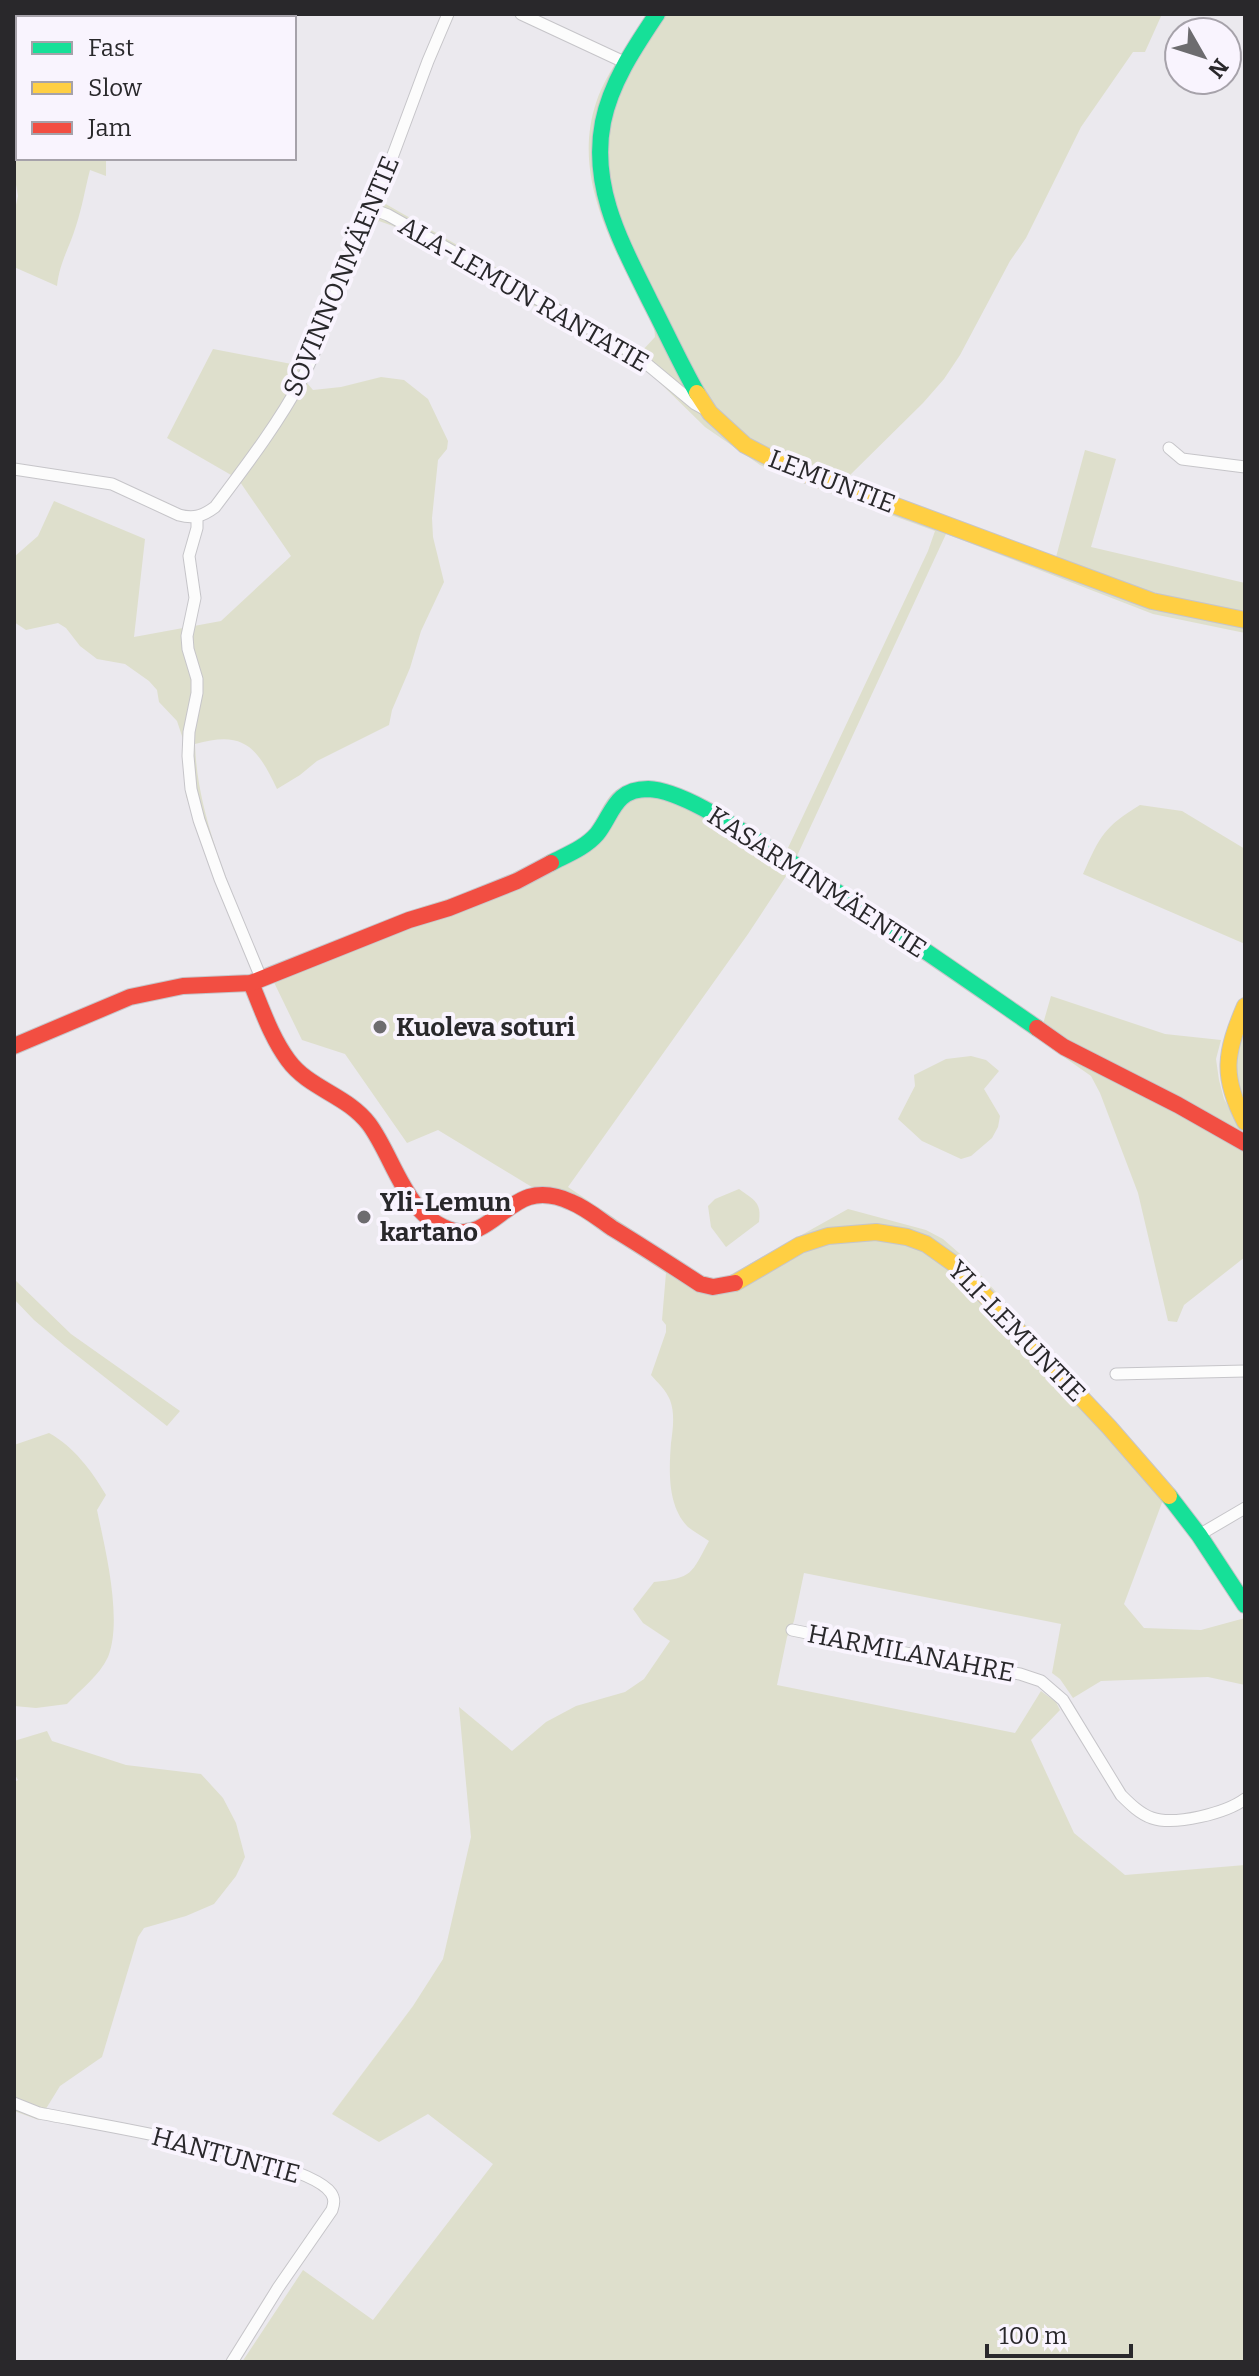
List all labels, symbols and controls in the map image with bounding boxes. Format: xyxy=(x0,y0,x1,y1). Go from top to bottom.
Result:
legend xyxy=(16,16,296,160)
north arrow xyxy=(1163,16,1243,96)
text: Fast xyxy=(88,34,134,62)
text: N xyxy=(1202,53,1234,83)
text: Slow xyxy=(88,74,143,102)
text: Jam xyxy=(87,114,132,142)
street label: SOVINNONMÄENTIE xyxy=(277,152,406,401)
street label: ALA-LEMUN RANTATIE xyxy=(393,210,654,379)
street label: LEMUNTIE xyxy=(764,443,899,520)
street label: KASARMINMÄENTIE xyxy=(702,800,932,965)
place label: Kuoleva soturi xyxy=(396,1012,575,1043)
marker: Kuoleva soturi xyxy=(371,1018,389,1036)
place label: Yli-Lemun kartano xyxy=(380,1187,512,1248)
marker: Yli-Lemun kartano xyxy=(355,1208,373,1226)
street label: YLI-LEMUNTIE xyxy=(942,1254,1092,1408)
street label: HARMILANAHRE xyxy=(805,1618,1017,1689)
street label: HANTUNTIE xyxy=(149,2121,303,2190)
scale bar xyxy=(987,2308,1131,2358)
text: 100 m xyxy=(999,2322,1067,2350)

